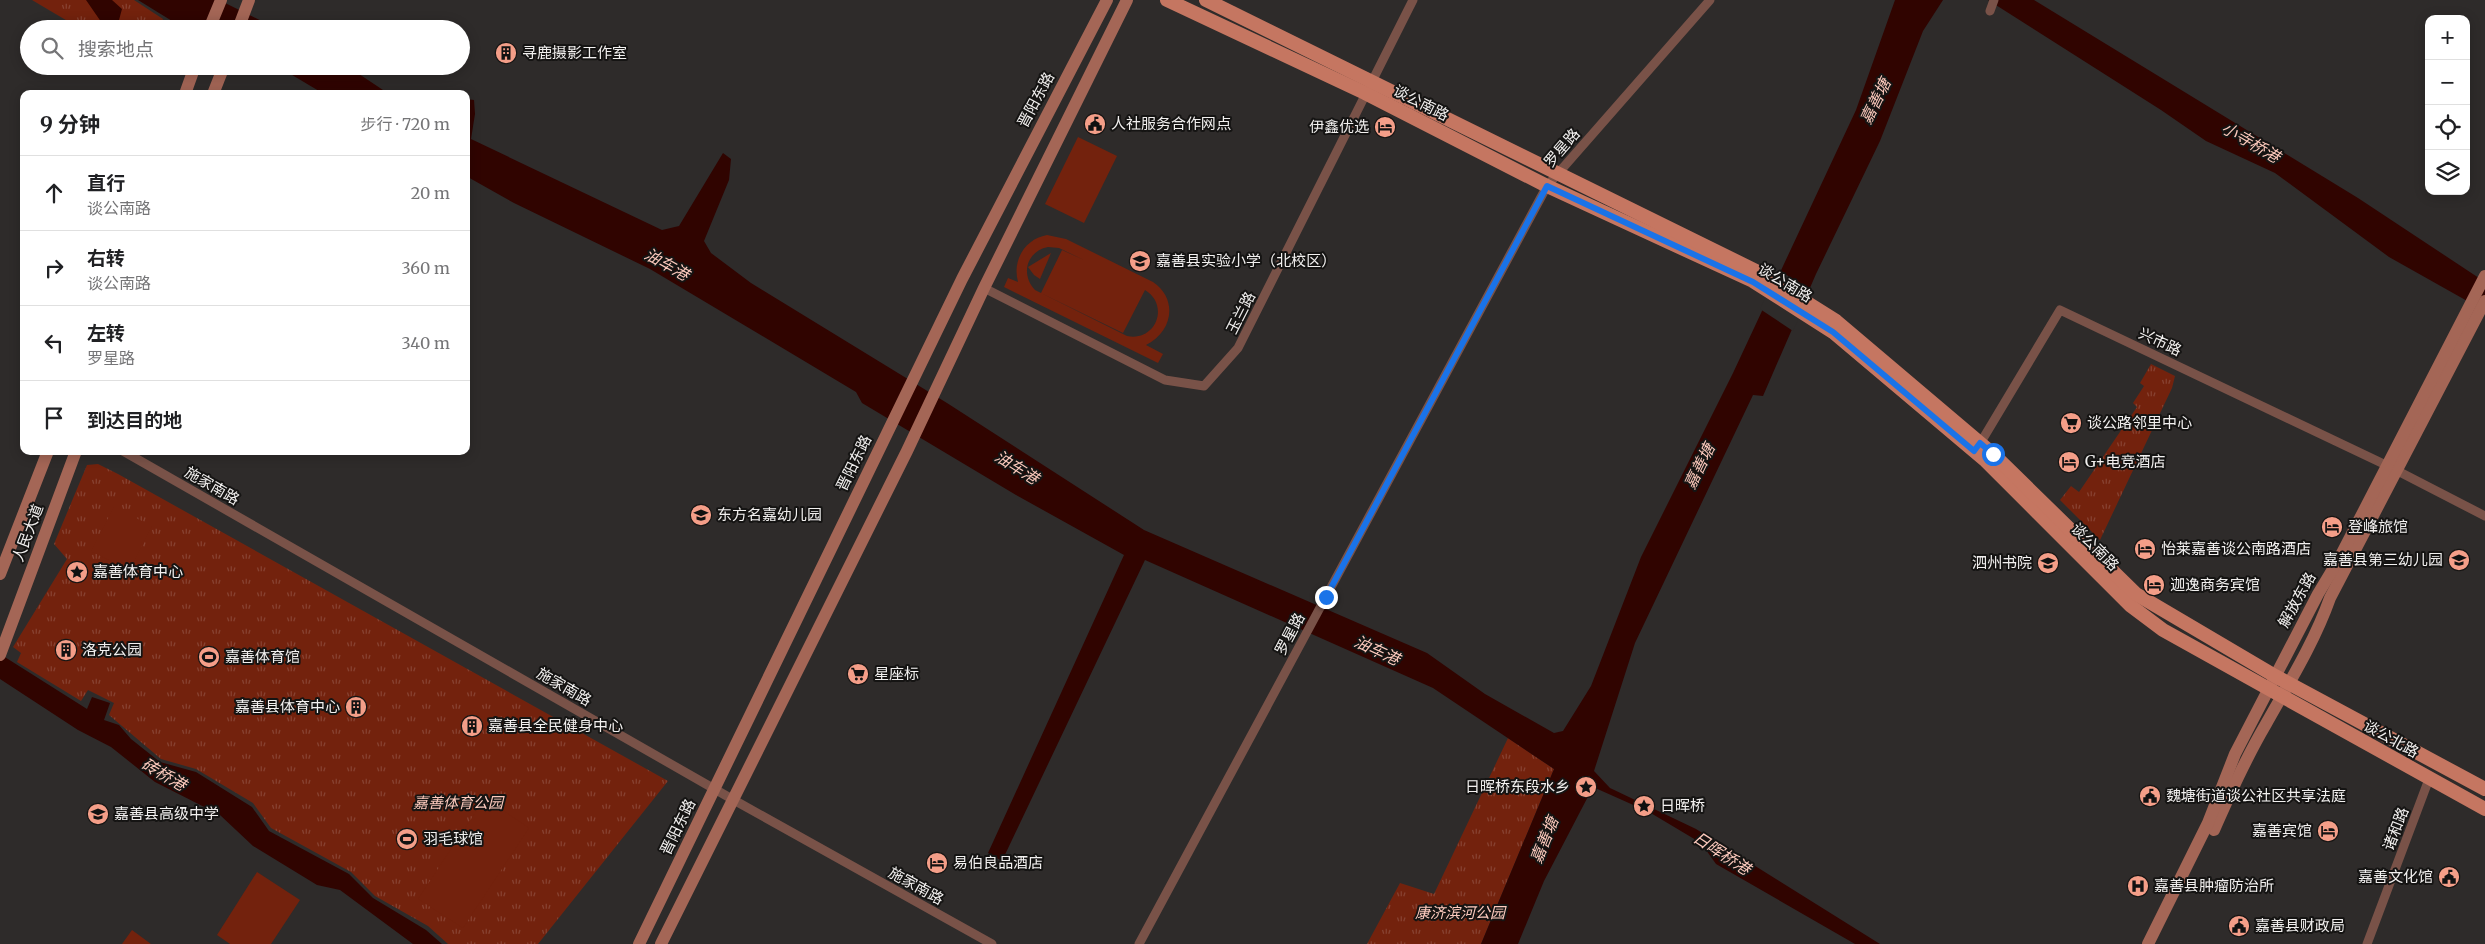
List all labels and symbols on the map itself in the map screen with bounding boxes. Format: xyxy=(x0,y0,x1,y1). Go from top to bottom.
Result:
building icon: 寻鹿摄影工作室 xyxy=(494,41,518,65)
place label: 寻鹿摄影工作室 xyxy=(522,43,627,62)
street label: 晋阳东路 xyxy=(1013,69,1058,131)
water label: 嘉善塘 xyxy=(1855,72,1896,127)
street label: 谈公南路 xyxy=(1390,80,1452,125)
public building icon: 人社服务合作网点 xyxy=(1083,112,1107,136)
place label: 人社服务合作网点 xyxy=(1111,114,1231,133)
hotel icon: 伊鑫优选 xyxy=(1373,115,1397,139)
place label: 伊鑫优选 xyxy=(1309,117,1369,136)
water label: 小寺桥港 xyxy=(2218,117,2285,168)
street label: 罗星路 xyxy=(1540,124,1584,171)
water label: 油车港 xyxy=(641,244,695,285)
school or university icon: 嘉善县实验小学（北校区） xyxy=(1128,249,1152,273)
place label: 嘉善县实验小学（北校区） xyxy=(1156,251,1336,270)
street label: 谈公南路 xyxy=(1755,259,1816,306)
street label: 玉兰路 xyxy=(1222,288,1259,337)
street label: 兴市路 xyxy=(2136,323,2185,360)
supermarket icon: 谈公路邻里中心 xyxy=(2059,411,2083,435)
place label: 谈公路邻里中心 xyxy=(2087,413,2192,432)
street label: 晋阳东路 xyxy=(832,432,875,494)
water label: 嘉善塘 xyxy=(1679,437,1720,492)
route start xyxy=(1982,443,2005,466)
water label: 油车港 xyxy=(991,446,1044,489)
hotel icon: G+电竞酒店 xyxy=(2057,450,2081,474)
place label: G+电竞酒店 xyxy=(2085,452,2165,471)
street label: 施家南路 xyxy=(182,462,243,509)
street label: 人民大道 xyxy=(8,501,47,564)
school or university icon: 东方名嘉幼儿园 xyxy=(689,503,713,527)
place label: 东方名嘉幼儿园 xyxy=(717,505,822,524)
hotel icon: 登峰旅馆 xyxy=(2320,515,2344,539)
place label: 登峰旅馆 xyxy=(2348,517,2408,536)
street label: 谈公南路 xyxy=(2067,519,2123,575)
hotel icon: 怡莱嘉善谈公南路酒店 xyxy=(2133,537,2157,561)
place label: 怡莱嘉善谈公南路酒店 xyxy=(2161,539,2311,558)
school or university icon: 嘉善县第三幼儿园 xyxy=(2447,548,2471,572)
place label: 嘉善县第三幼儿园 xyxy=(2323,550,2443,569)
school or university icon: 泗州书院 xyxy=(2036,551,2060,575)
place label: 泗州书院 xyxy=(1972,553,2032,572)
place icon: 嘉善体育中心 xyxy=(65,560,89,584)
place label: 嘉善体育中心 xyxy=(93,562,183,581)
street label: 解放东路 xyxy=(2274,569,2319,631)
hotel icon: 迦逸商务宾馆 xyxy=(2142,573,2166,597)
place label: 迦逸商务宾馆 xyxy=(2170,575,2260,594)
route end xyxy=(1315,586,1338,609)
street label: 罗星路 xyxy=(1271,609,1309,658)
water label: 油车港 xyxy=(1351,631,1405,670)
building icon: 洛克公园 xyxy=(54,638,78,662)
place label: 洛克公园 xyxy=(82,640,142,659)
sports icon: 嘉善体育馆 xyxy=(197,645,221,669)
place label: 嘉善体育馆 xyxy=(225,647,300,666)
supermarket icon: 星座标 xyxy=(846,662,870,686)
street label: 施家南路 xyxy=(534,663,595,710)
place label: 星座标 xyxy=(874,664,919,683)
building icon: 嘉善县体育中心 xyxy=(344,695,368,719)
place label: 嘉善县体育中心 xyxy=(235,697,340,716)
building icon: 嘉善县全民健身中心 xyxy=(460,714,484,738)
place label: 嘉善县全民健身中心 xyxy=(488,716,623,735)
street label: 谈公北路 xyxy=(2360,716,2422,761)
water label: 砖桥港 xyxy=(138,753,192,796)
place icon: 日晖桥东段水乡 xyxy=(1574,775,1598,799)
place label: 日晖桥东段水乡 xyxy=(1465,777,1570,796)
public building icon: 魏塘街道谈公社区共享法庭 xyxy=(2138,784,2162,808)
place label: 魏塘街道谈公社区共享法庭 xyxy=(2166,786,2346,805)
park label: 嘉善体育公园 xyxy=(413,793,505,812)
place icon: 日晖桥 xyxy=(1632,794,1656,818)
street label: 晋阳东路 xyxy=(656,796,699,858)
place label: 日晖桥 xyxy=(1660,796,1705,815)
school or university icon: 嘉善县高级中学 xyxy=(86,802,110,826)
place label: 嘉善县高级中学 xyxy=(114,804,219,823)
street label: 诸和路 xyxy=(2379,804,2412,853)
water label: 嘉善塘 xyxy=(1526,811,1563,866)
hotel icon: 嘉善宾馆 xyxy=(2316,819,2340,843)
place label: 嘉善宾馆 xyxy=(2252,821,2312,840)
sports icon: 羽毛球馆 xyxy=(395,827,419,851)
water label: 日晖桥港 xyxy=(1690,827,1756,880)
place label: 羽毛球馆 xyxy=(423,829,483,848)
hotel icon: 易伯良品酒店 xyxy=(925,851,949,875)
place label: 易伯良品酒店 xyxy=(953,853,1043,872)
street label: 施家南路 xyxy=(885,863,947,908)
public building icon: 嘉善文化馆 xyxy=(2437,865,2461,889)
place label: 嘉善文化馆 xyxy=(2358,867,2433,886)
hospital icon: 嘉善县肿瘤防治所 xyxy=(2126,874,2150,898)
place label: 嘉善县肿瘤防治所 xyxy=(2154,876,2274,895)
park label: 康济滨河公园 xyxy=(1415,903,1507,922)
public building icon: 嘉善县财政局 xyxy=(2227,914,2251,938)
place label: 嘉善县财政局 xyxy=(2255,916,2345,935)

